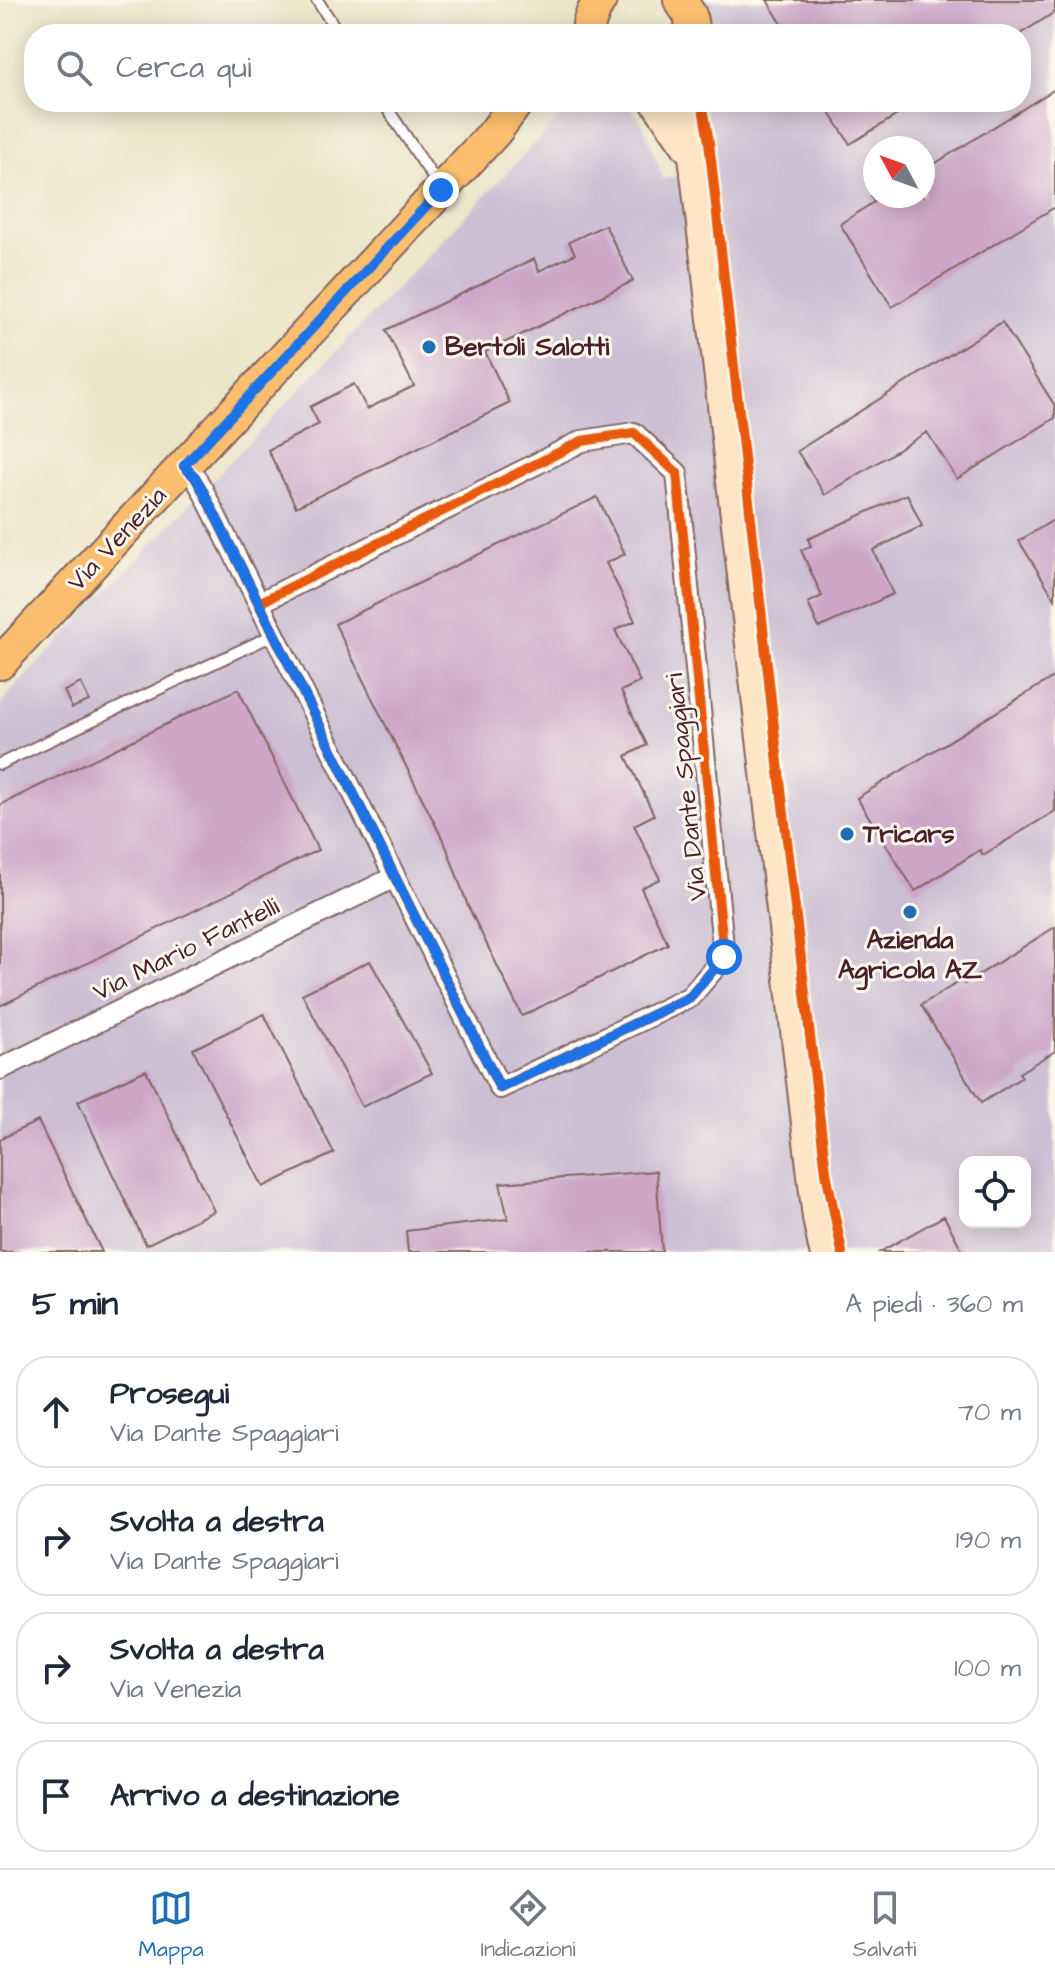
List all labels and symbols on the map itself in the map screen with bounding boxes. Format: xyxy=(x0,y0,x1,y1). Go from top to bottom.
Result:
north arrow xyxy=(863,136,935,208)
route end xyxy=(423,172,459,208)
place label: Bertoli Salotti xyxy=(445,329,609,365)
marker: Bertoli Salotti xyxy=(420,338,438,356)
street label: Via Venezia xyxy=(59,479,175,599)
street label: Via Dante Spaggiari xyxy=(656,671,718,903)
place label: Tricars xyxy=(862,816,955,852)
marker: Tricars xyxy=(838,825,856,843)
street label: Via Mario Fantelli xyxy=(87,888,285,1010)
marker: Azienda Agricola AZ xyxy=(901,903,919,921)
place label: Azienda Agricola AZ xyxy=(838,922,983,991)
route start xyxy=(706,939,742,975)

